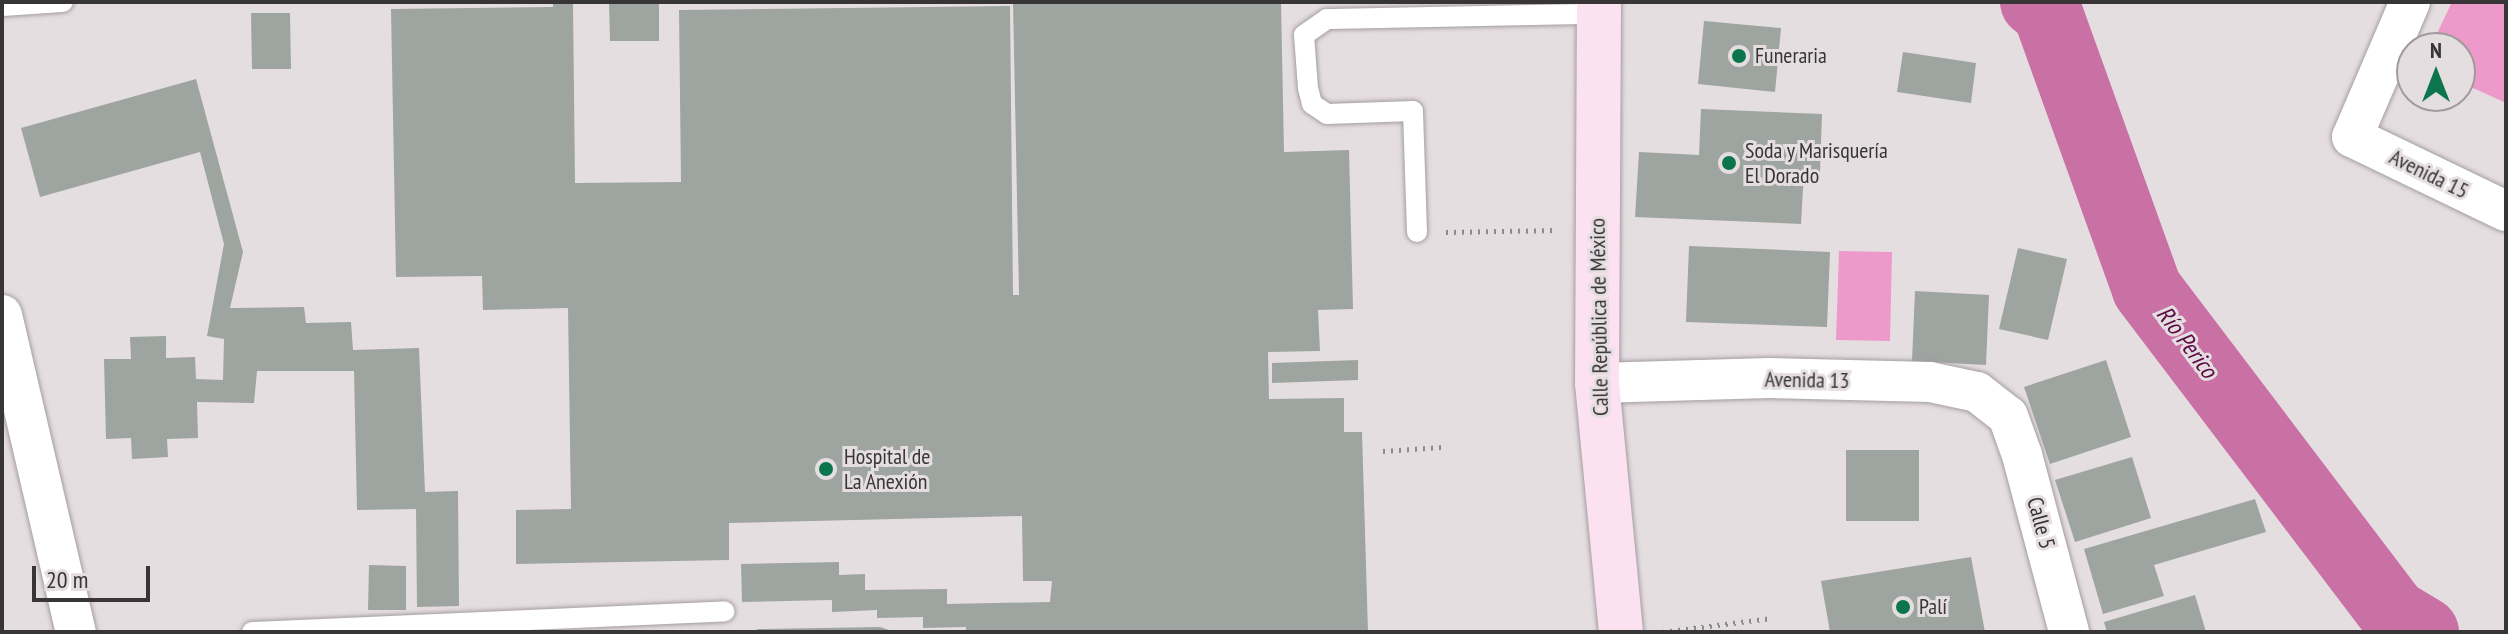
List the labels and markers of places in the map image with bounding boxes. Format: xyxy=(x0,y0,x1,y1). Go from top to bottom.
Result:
place label: Funeraria xyxy=(1755,43,1827,69)
marker: Funeraria xyxy=(1730,47,1748,65)
place label: Soda y Marisquería El Dorado xyxy=(1745,137,1889,188)
marker: Soda y Marisquería El Dorado xyxy=(1720,154,1738,172)
place label: Hospital de La Anexión xyxy=(844,443,930,494)
marker: Hospital de La Anexión xyxy=(815,458,837,480)
place label: Palí xyxy=(1919,594,1947,620)
marker: Palí xyxy=(1894,598,1912,616)

